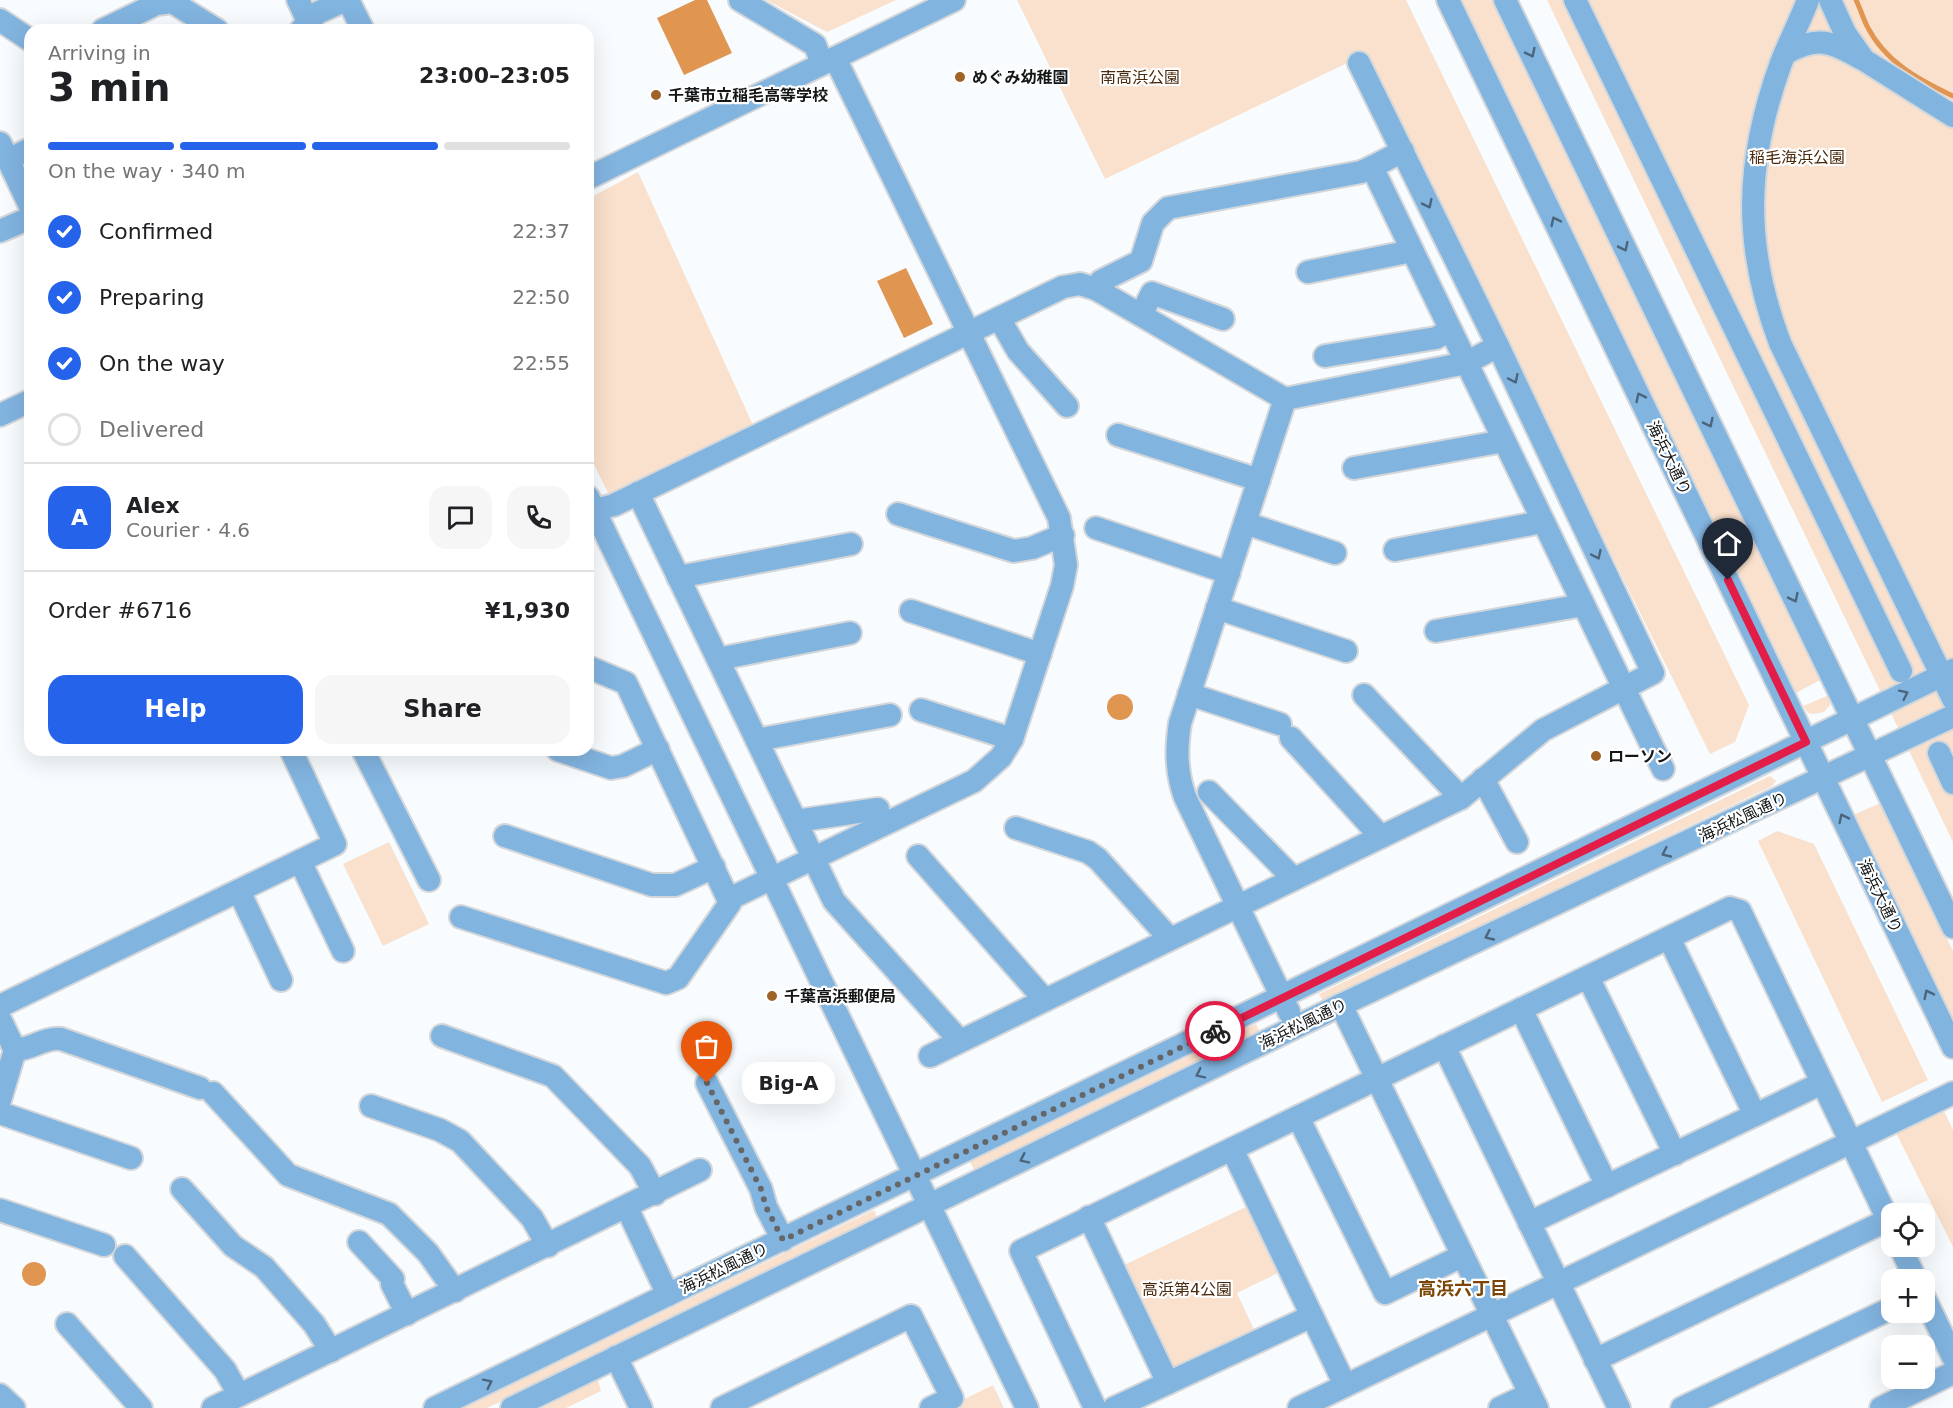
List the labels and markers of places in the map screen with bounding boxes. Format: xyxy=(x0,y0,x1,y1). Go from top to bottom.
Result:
place label: めぐみ幼稚園 xyxy=(972,68,1068,87)
marker: めぐみ幼稚園 xyxy=(953,70,967,84)
place label: 千葉市立稲毛高等学校 xyxy=(668,86,828,105)
marker: 千葉市立稲毛高等学校 xyxy=(649,88,663,102)
pin xyxy=(1702,518,1753,580)
place label: ローソン xyxy=(1608,747,1672,766)
marker: ローソン xyxy=(1589,749,1603,763)
place label: 千葉高浜郵便局 xyxy=(784,987,896,1006)
marker: 千葉高浜郵便局 xyxy=(765,989,779,1003)
pin xyxy=(681,1021,732,1083)
callout: Big-A xyxy=(743,1062,836,1104)

